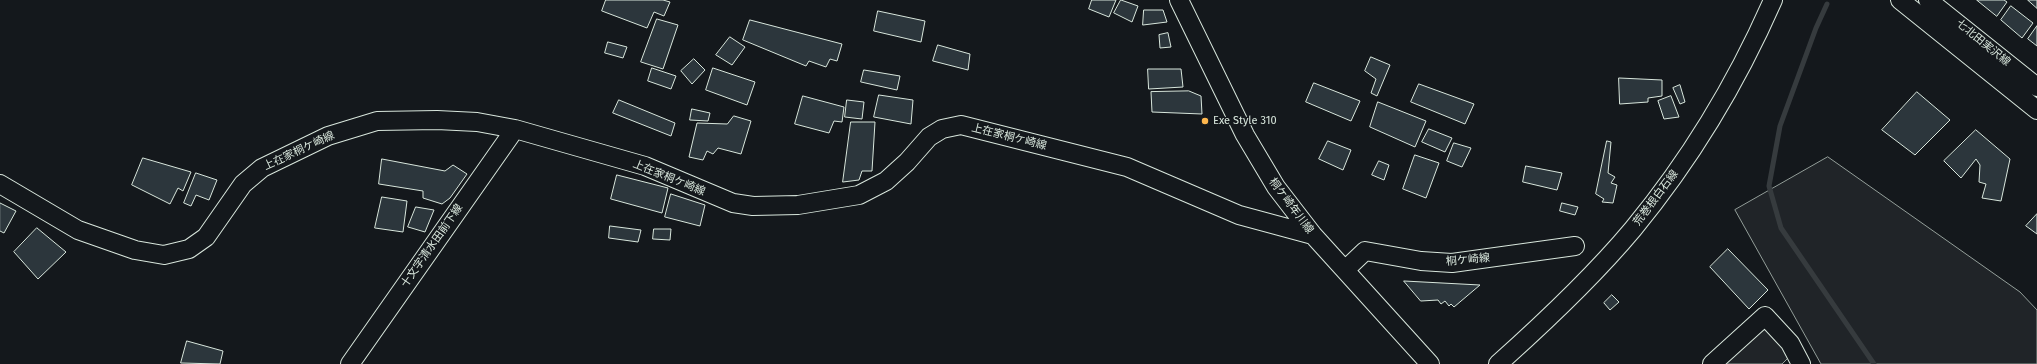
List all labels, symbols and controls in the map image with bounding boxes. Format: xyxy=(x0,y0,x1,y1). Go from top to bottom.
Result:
street label: 七北田実沢線 xyxy=(1953,17,2013,69)
place label: Exe Style 310 xyxy=(1213,114,1277,128)
marker: Exe Style 310 xyxy=(1200,116,1210,126)
street label: 上在家桐ケ崎線 xyxy=(970,121,1048,153)
street label: 上在家桐ケ崎線 xyxy=(261,129,337,173)
street label: 上在家桐ケ崎線 xyxy=(631,157,707,199)
street label: 荒巻根白石線 xyxy=(1631,168,1681,228)
street label: 桐ケ崎年川線 xyxy=(1266,176,1316,236)
street label: 十文字清水田前下線 xyxy=(398,202,466,290)
street label: 桐ケ崎線 xyxy=(1446,252,1490,268)

